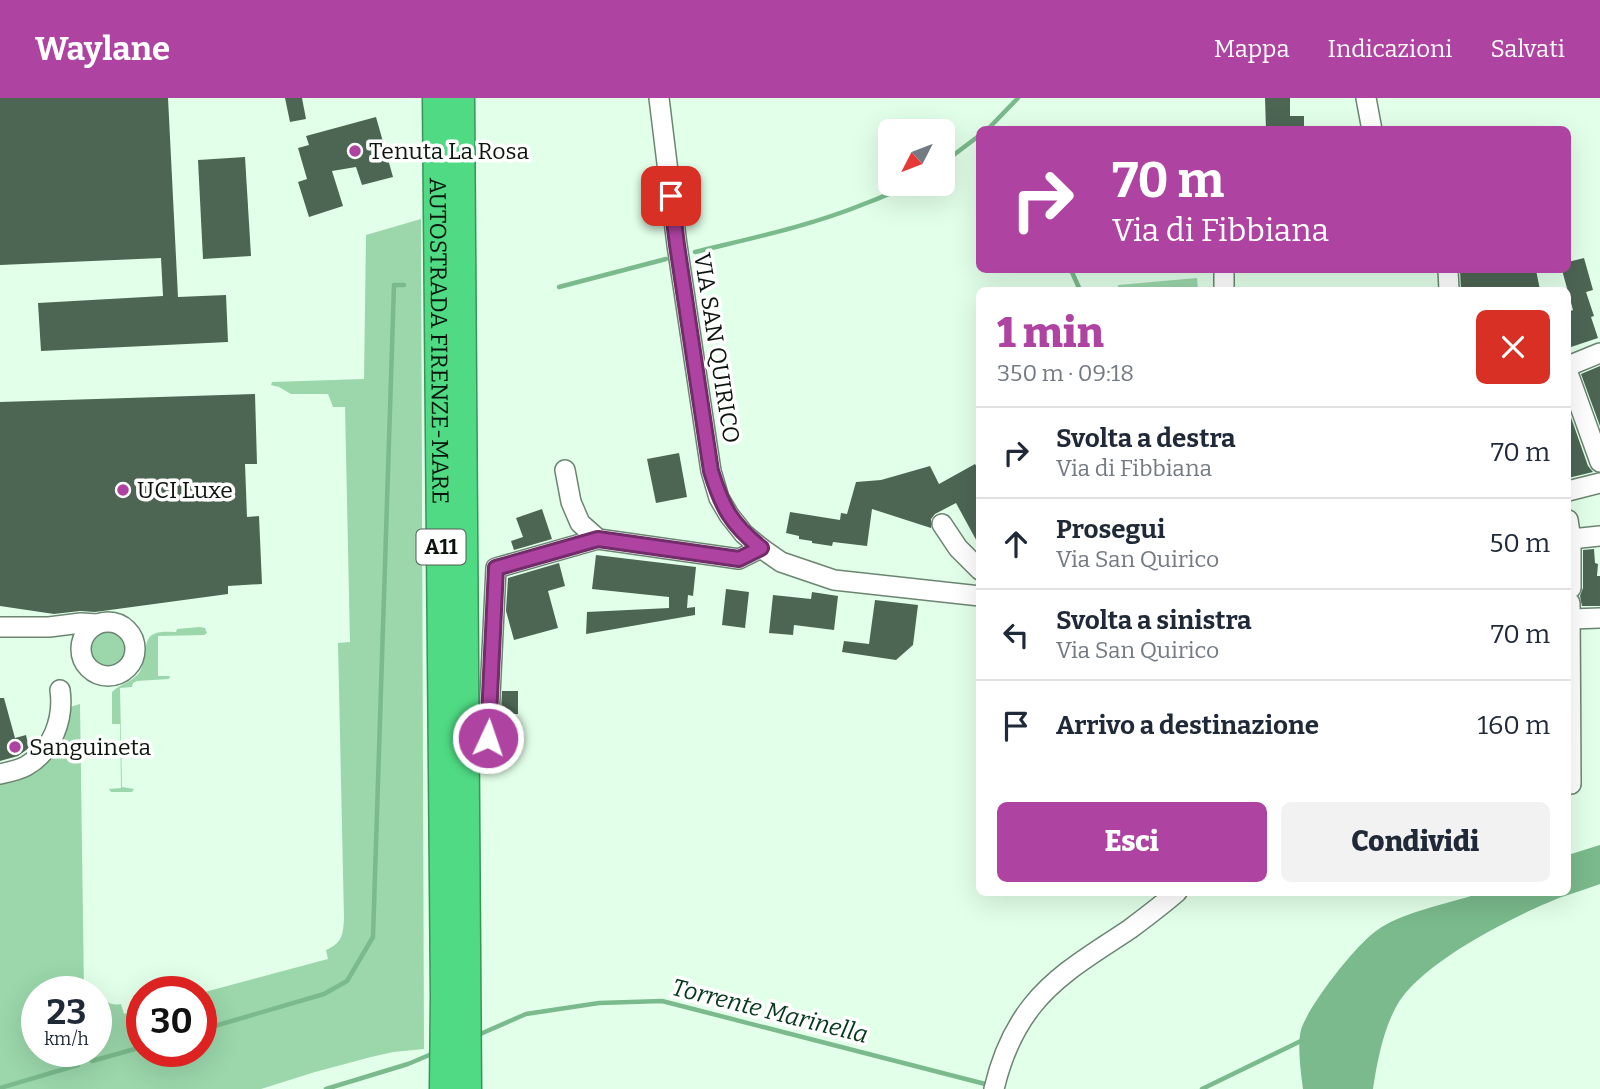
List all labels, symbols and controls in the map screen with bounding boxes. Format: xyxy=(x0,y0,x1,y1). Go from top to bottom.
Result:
text: Waylane xyxy=(35,29,170,69)
text: Mappa xyxy=(1214,35,1290,63)
text: Indicazioni xyxy=(1328,35,1452,63)
text: Salvati xyxy=(1490,35,1565,63)
north arrow xyxy=(878,119,956,196)
map controls xyxy=(878,119,955,196)
place label: Tenuta La Rosa xyxy=(369,137,529,165)
marker: Tenuta La Rosa xyxy=(347,143,363,159)
text: 70 m xyxy=(1112,151,1224,210)
icon: right xyxy=(997,154,1088,245)
pin xyxy=(641,166,701,226)
icon: arrive xyxy=(652,177,690,215)
street label: AUTOSTRADA FIRENZE-MARE xyxy=(424,178,455,504)
text: Via di Fibbiana xyxy=(1112,211,1329,249)
street label: VIA SAN QUIRICO xyxy=(688,251,746,445)
text: 1 min xyxy=(997,308,1104,358)
button: close xyxy=(1476,310,1550,384)
text: 350 m · 09:18 xyxy=(997,359,1134,387)
text: Svolta a destra xyxy=(1056,423,1235,454)
icon: right xyxy=(997,434,1035,472)
text: 70 m xyxy=(1491,437,1550,468)
text: Via di Fibbiana xyxy=(1056,454,1212,482)
place label: UCI Luxe xyxy=(137,476,233,504)
marker: UCI Luxe xyxy=(115,482,131,498)
text: Prosegui xyxy=(1056,514,1165,545)
icon: ahead xyxy=(997,525,1035,563)
text: 50 m xyxy=(1489,528,1550,559)
road number: A11 xyxy=(416,530,466,564)
text: Via San Quirico xyxy=(1056,545,1219,573)
text: Svolta a sinistra xyxy=(1056,605,1252,636)
icon: left xyxy=(997,616,1035,654)
text: 70 m xyxy=(1491,619,1550,650)
text: Via San Quirico xyxy=(1056,636,1219,664)
position arrow xyxy=(451,701,525,775)
icon: arrive xyxy=(997,707,1035,745)
text: Arrivo a destinazione xyxy=(1056,710,1319,741)
text: 160 m xyxy=(1478,710,1550,741)
place label: Sanguineta xyxy=(29,733,152,761)
marker: Sanguineta xyxy=(7,739,23,755)
button: Esci xyxy=(997,802,1267,882)
button: Condividi xyxy=(1281,802,1550,882)
water label: Torrente Marinella xyxy=(669,973,871,1049)
speed limit sign: 30 xyxy=(126,976,217,1067)
text: 23 xyxy=(47,991,86,1033)
text: km/h xyxy=(44,1028,89,1050)

